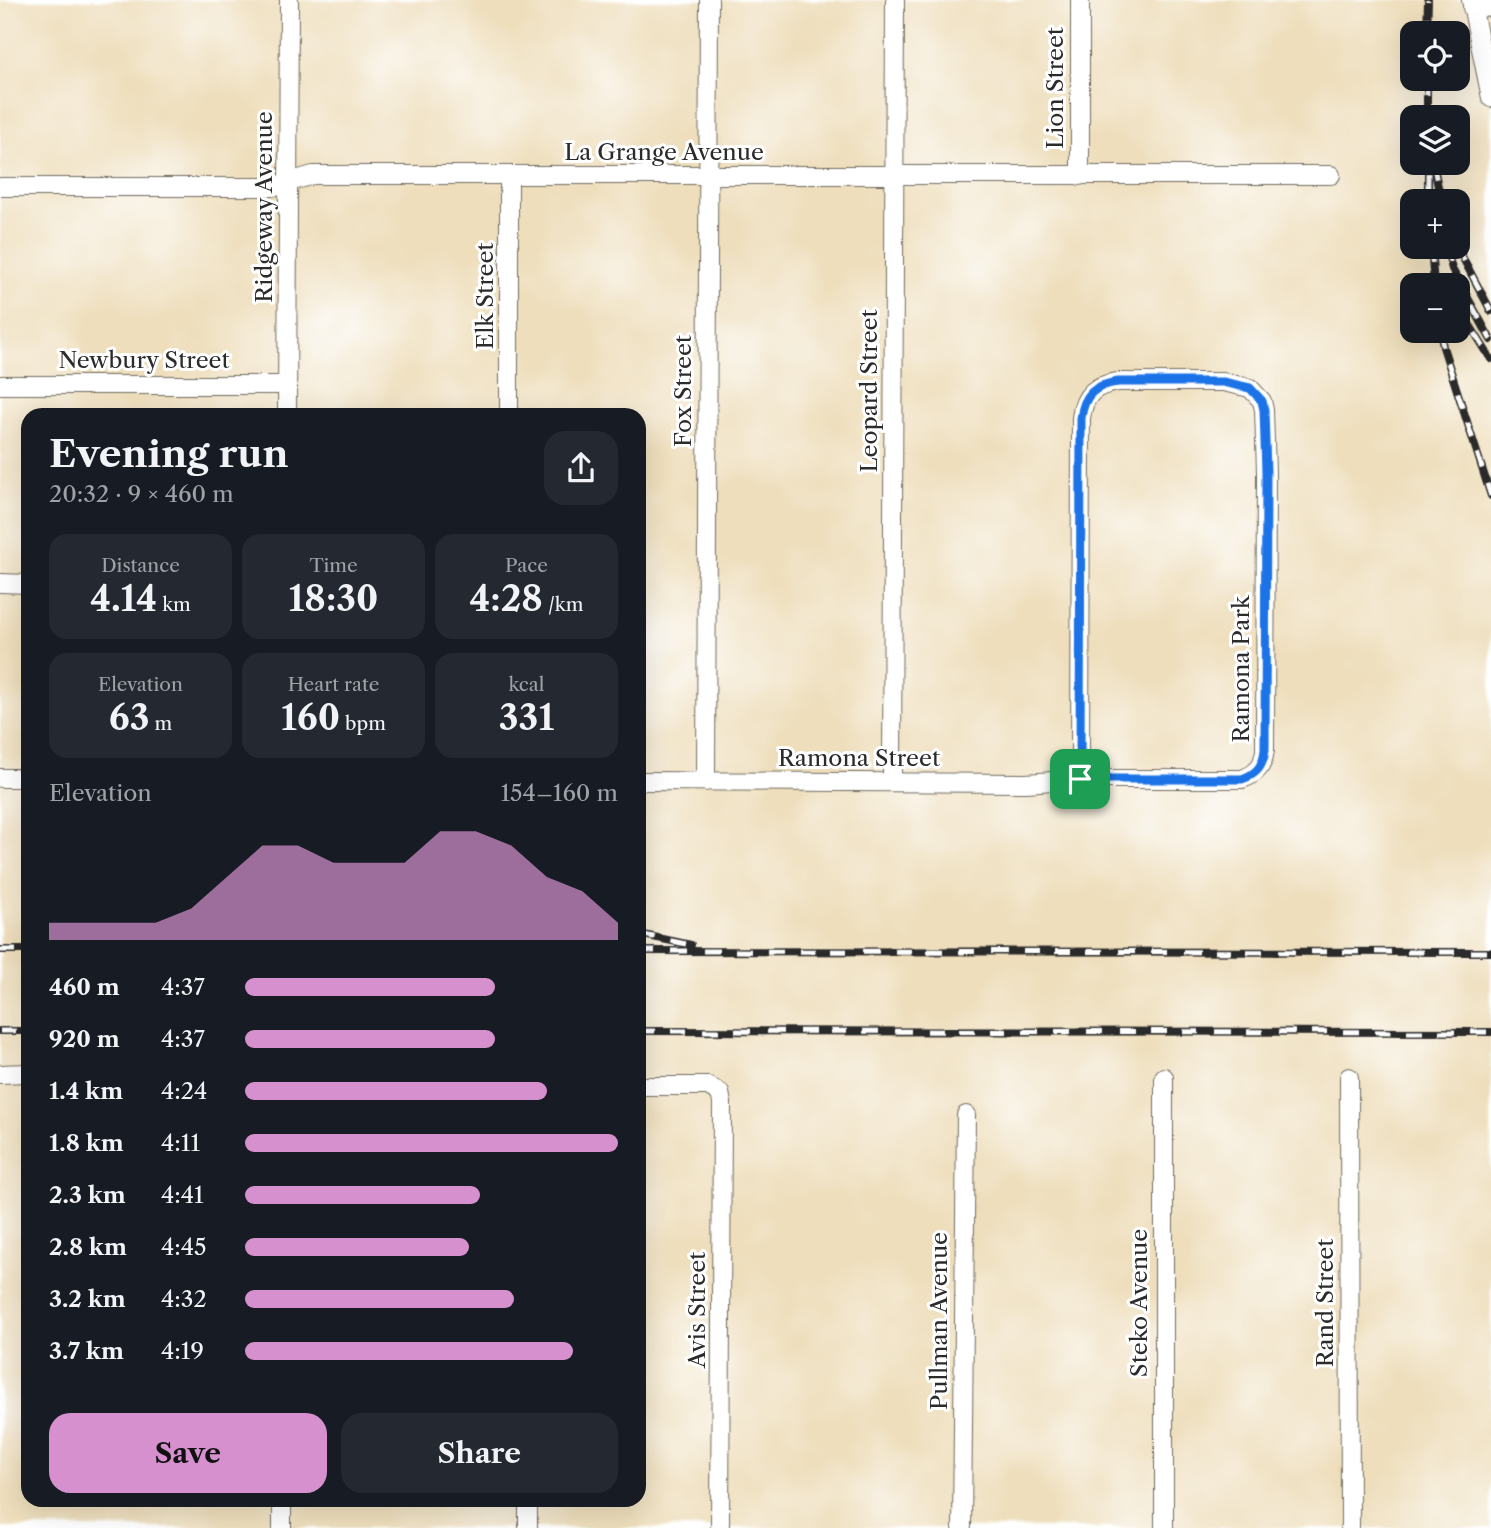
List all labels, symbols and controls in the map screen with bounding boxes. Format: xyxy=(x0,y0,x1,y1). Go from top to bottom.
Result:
map controls xyxy=(1400,21,1470,343)
button: locate xyxy=(1400,21,1470,91)
street label: Lion Street xyxy=(1041,27,1069,149)
button: layers xyxy=(1400,105,1470,175)
street label: Ridgeway Avenue xyxy=(250,111,278,303)
street label: La Grange Avenue xyxy=(564,138,764,166)
button: + xyxy=(1400,189,1470,259)
street label: Elk Street xyxy=(471,243,499,349)
button: − xyxy=(1400,273,1470,343)
street label: Leopard Street xyxy=(855,309,883,473)
street label: Fox Street xyxy=(669,335,697,447)
street label: Newbury Street xyxy=(58,346,230,374)
text: Evening run xyxy=(49,430,289,477)
button: share xyxy=(544,431,618,505)
text: 20:32 · 9 × 460 m xyxy=(49,480,234,508)
text: Distance xyxy=(101,554,180,577)
text: Time xyxy=(309,554,358,577)
text: Pace xyxy=(505,554,548,577)
text: 4.14 xyxy=(90,577,157,620)
text: 18:30 xyxy=(289,577,378,620)
text: 4:28 xyxy=(470,577,543,620)
text: km xyxy=(157,593,191,616)
text: /km xyxy=(543,593,583,616)
street label: Ramona Park xyxy=(1227,594,1255,742)
text: Elevation xyxy=(98,673,183,696)
text: Heart rate xyxy=(288,673,379,696)
text: kcal xyxy=(509,673,544,696)
text: 63 xyxy=(109,696,149,739)
text: 160 xyxy=(281,696,340,739)
text: 331 xyxy=(499,696,554,739)
text: m xyxy=(149,712,172,735)
text: bpm xyxy=(340,712,386,735)
street label: Ramona Street xyxy=(778,744,940,772)
pin xyxy=(1050,749,1110,809)
icon: arrive xyxy=(1061,760,1099,798)
text: Elevation xyxy=(49,779,152,807)
text: 154–160 m xyxy=(500,779,618,807)
text: 460 m xyxy=(49,973,120,1001)
text: 4:37 xyxy=(161,973,205,1001)
text: 920 m xyxy=(49,1025,120,1053)
text: 4:37 xyxy=(161,1025,205,1053)
text: 1.4 km xyxy=(49,1077,123,1105)
text: 4:24 xyxy=(161,1077,207,1105)
text: 1.8 km xyxy=(49,1129,124,1157)
text: 4:11 xyxy=(161,1129,200,1157)
text: 2.3 km xyxy=(49,1181,126,1209)
text: 4:41 xyxy=(161,1181,204,1209)
street label: Steko Avenue xyxy=(1125,1229,1153,1377)
street label: Pullman Avenue xyxy=(925,1232,953,1410)
text: 2.8 km xyxy=(49,1233,127,1261)
text: 4:45 xyxy=(161,1233,207,1261)
street label: Rand Street xyxy=(1311,1239,1339,1367)
street label: Avis Street xyxy=(683,1252,711,1369)
text: 3.2 km xyxy=(49,1285,126,1313)
text: 4:32 xyxy=(161,1285,207,1313)
text: 3.7 km xyxy=(49,1337,124,1365)
text: 4:19 xyxy=(161,1337,204,1365)
button: Save xyxy=(49,1413,327,1493)
button: Share xyxy=(341,1413,618,1493)

